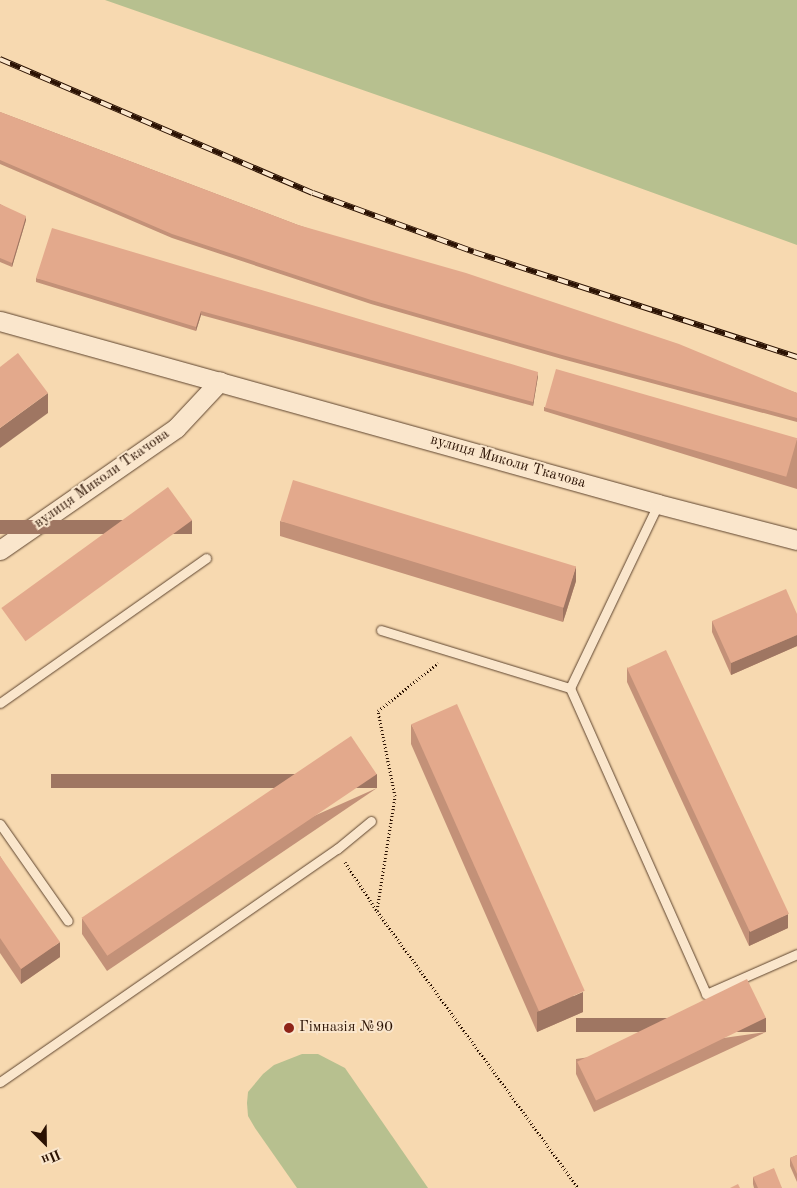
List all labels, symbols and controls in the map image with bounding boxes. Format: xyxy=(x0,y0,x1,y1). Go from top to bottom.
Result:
street label: вулиця Миколи Ткачова xyxy=(31,426,173,532)
street label: вулиця Миколи Ткачова xyxy=(428,431,588,493)
place label: Гімназія №90 xyxy=(299,1019,393,1037)
marker: Гімназія №90 xyxy=(283,1022,295,1034)
north arrow xyxy=(20,1118,70,1168)
text: Пн xyxy=(39,1147,62,1167)

